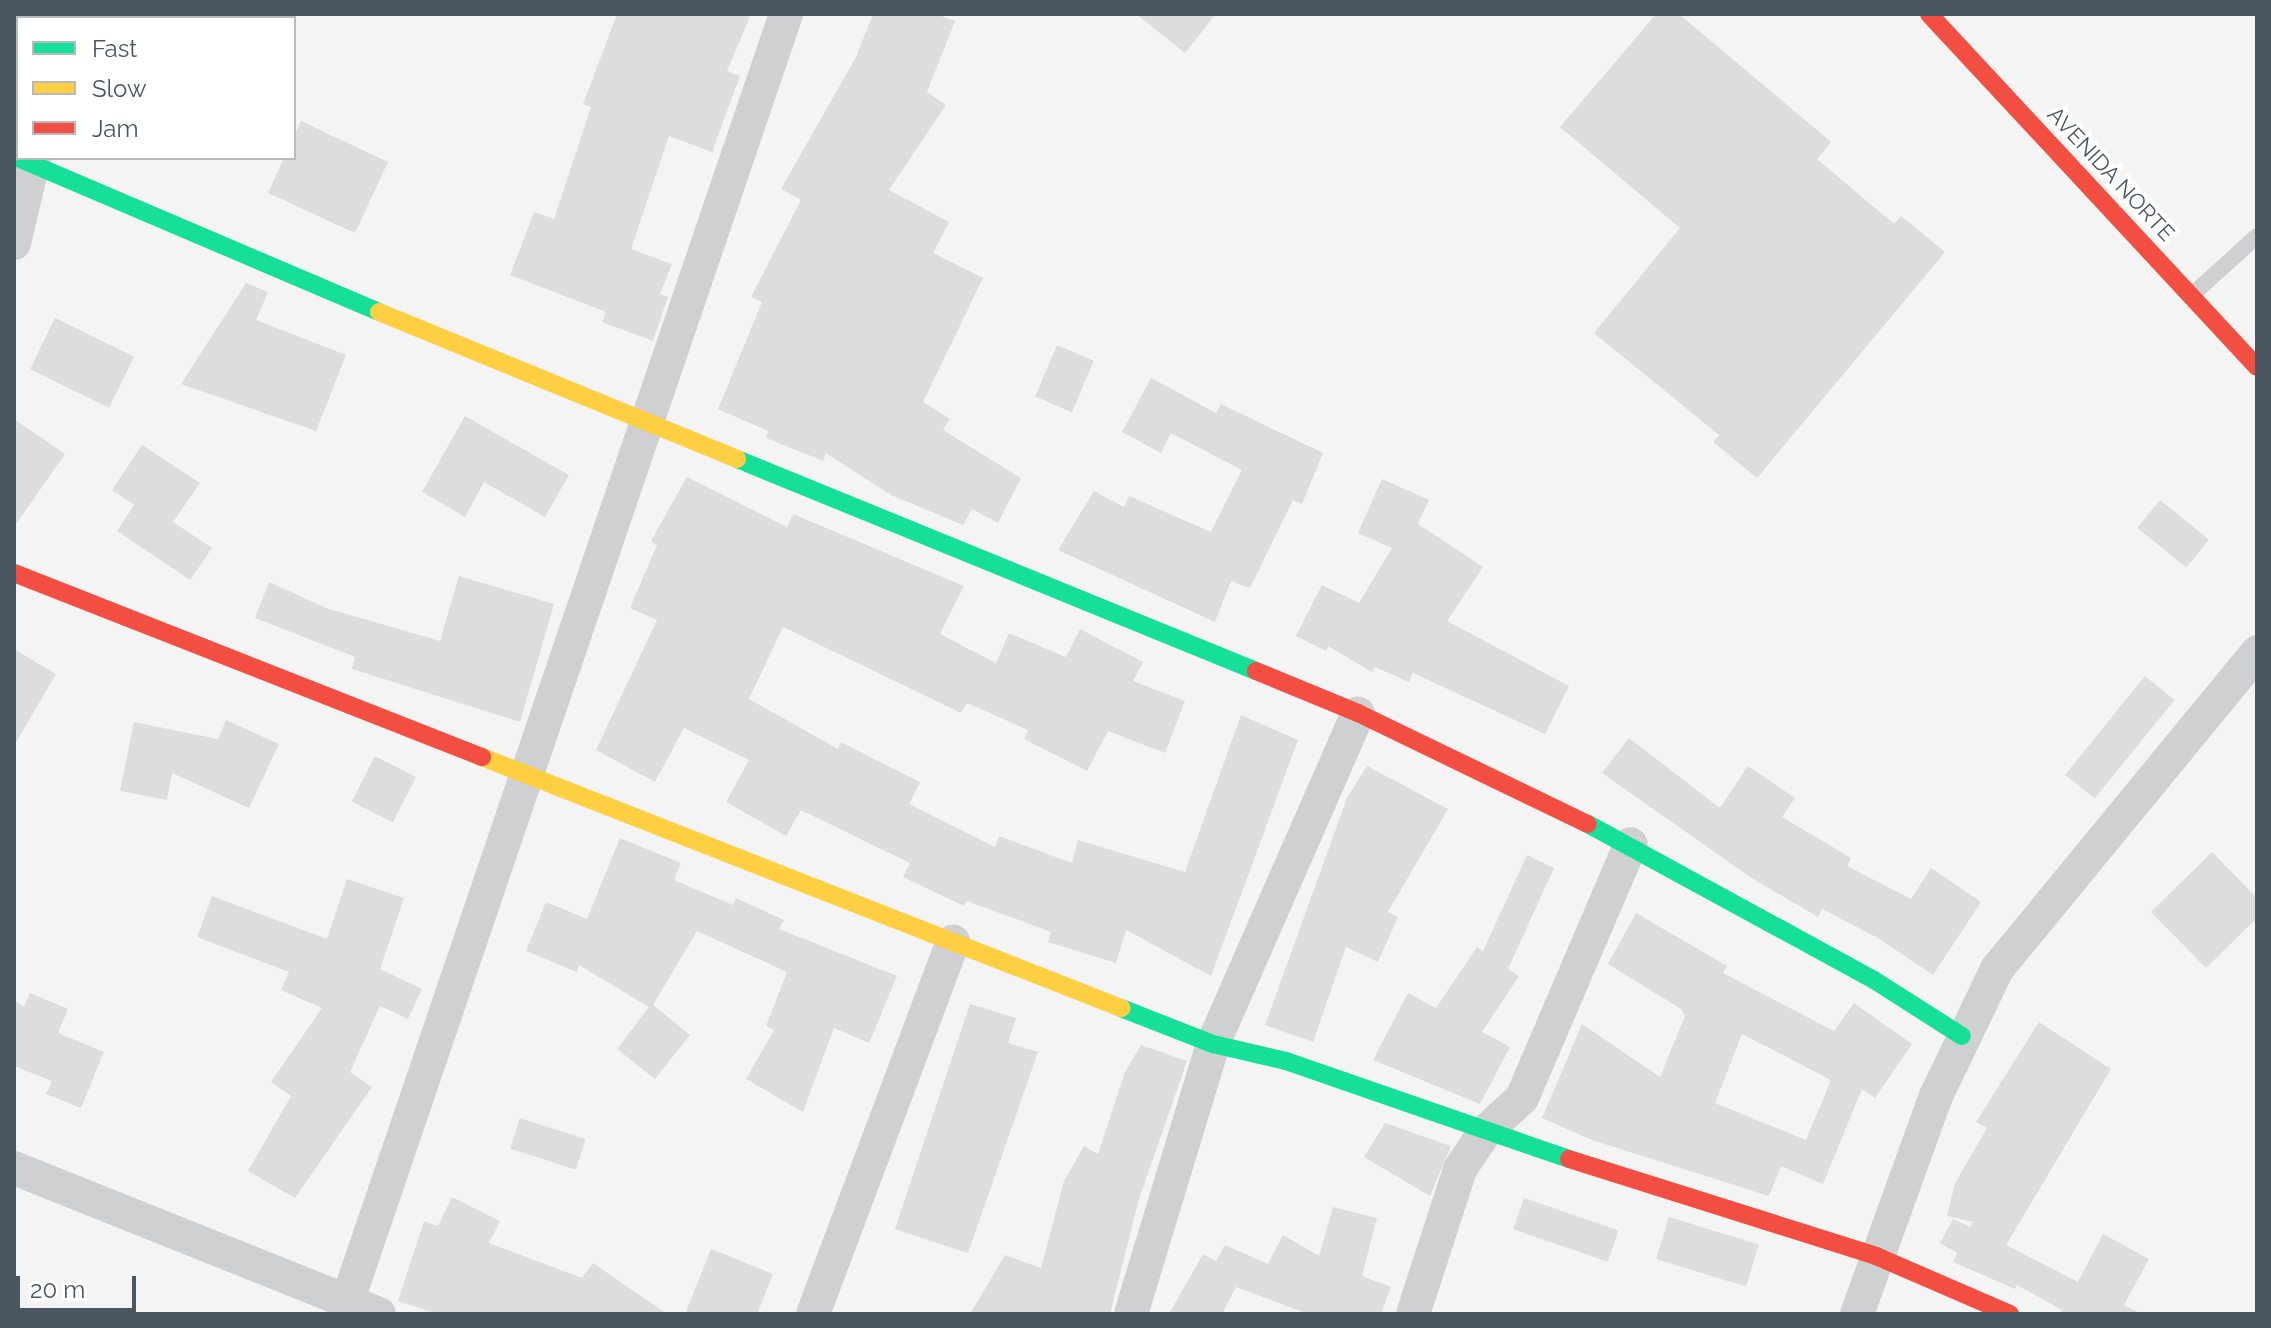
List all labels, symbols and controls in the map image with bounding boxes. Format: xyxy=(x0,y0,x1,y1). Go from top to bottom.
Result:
legend xyxy=(16,16,296,160)
text: Fast xyxy=(92,34,137,63)
text: Slow xyxy=(92,74,146,103)
street label: AVENIDA NORTE xyxy=(2042,101,2180,247)
text: Jam xyxy=(92,114,138,143)
scale bar xyxy=(20,1260,140,1310)
text: 20 m xyxy=(30,1275,85,1304)

